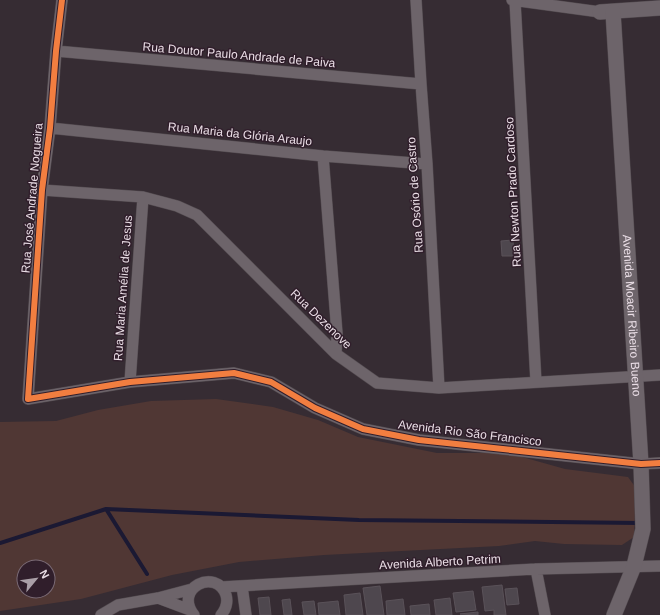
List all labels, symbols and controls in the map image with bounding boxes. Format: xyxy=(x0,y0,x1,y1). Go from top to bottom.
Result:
street label: Rua Doutor Paulo Andrade de Paiva xyxy=(142,40,336,70)
street label: Rua Newton Prado Cardoso xyxy=(502,116,524,267)
street label: Rua Maria da Glória Araujo xyxy=(167,119,313,149)
street label: Rua José Andrade Nogueira xyxy=(18,122,46,274)
street label: Rua Osório de Castro xyxy=(404,136,426,253)
street label: Rua Maria Amélia de Jesus xyxy=(111,215,135,361)
street label: Avenida Moacir Ribeiro Bueno xyxy=(620,234,644,397)
street label: Rua Dezenove xyxy=(288,286,355,352)
street label: Avenida Rio São Francisco xyxy=(397,417,543,449)
street label: Avenida Alberto Petrim xyxy=(379,552,501,572)
north arrow xyxy=(16,559,56,599)
text: N xyxy=(38,568,52,581)

